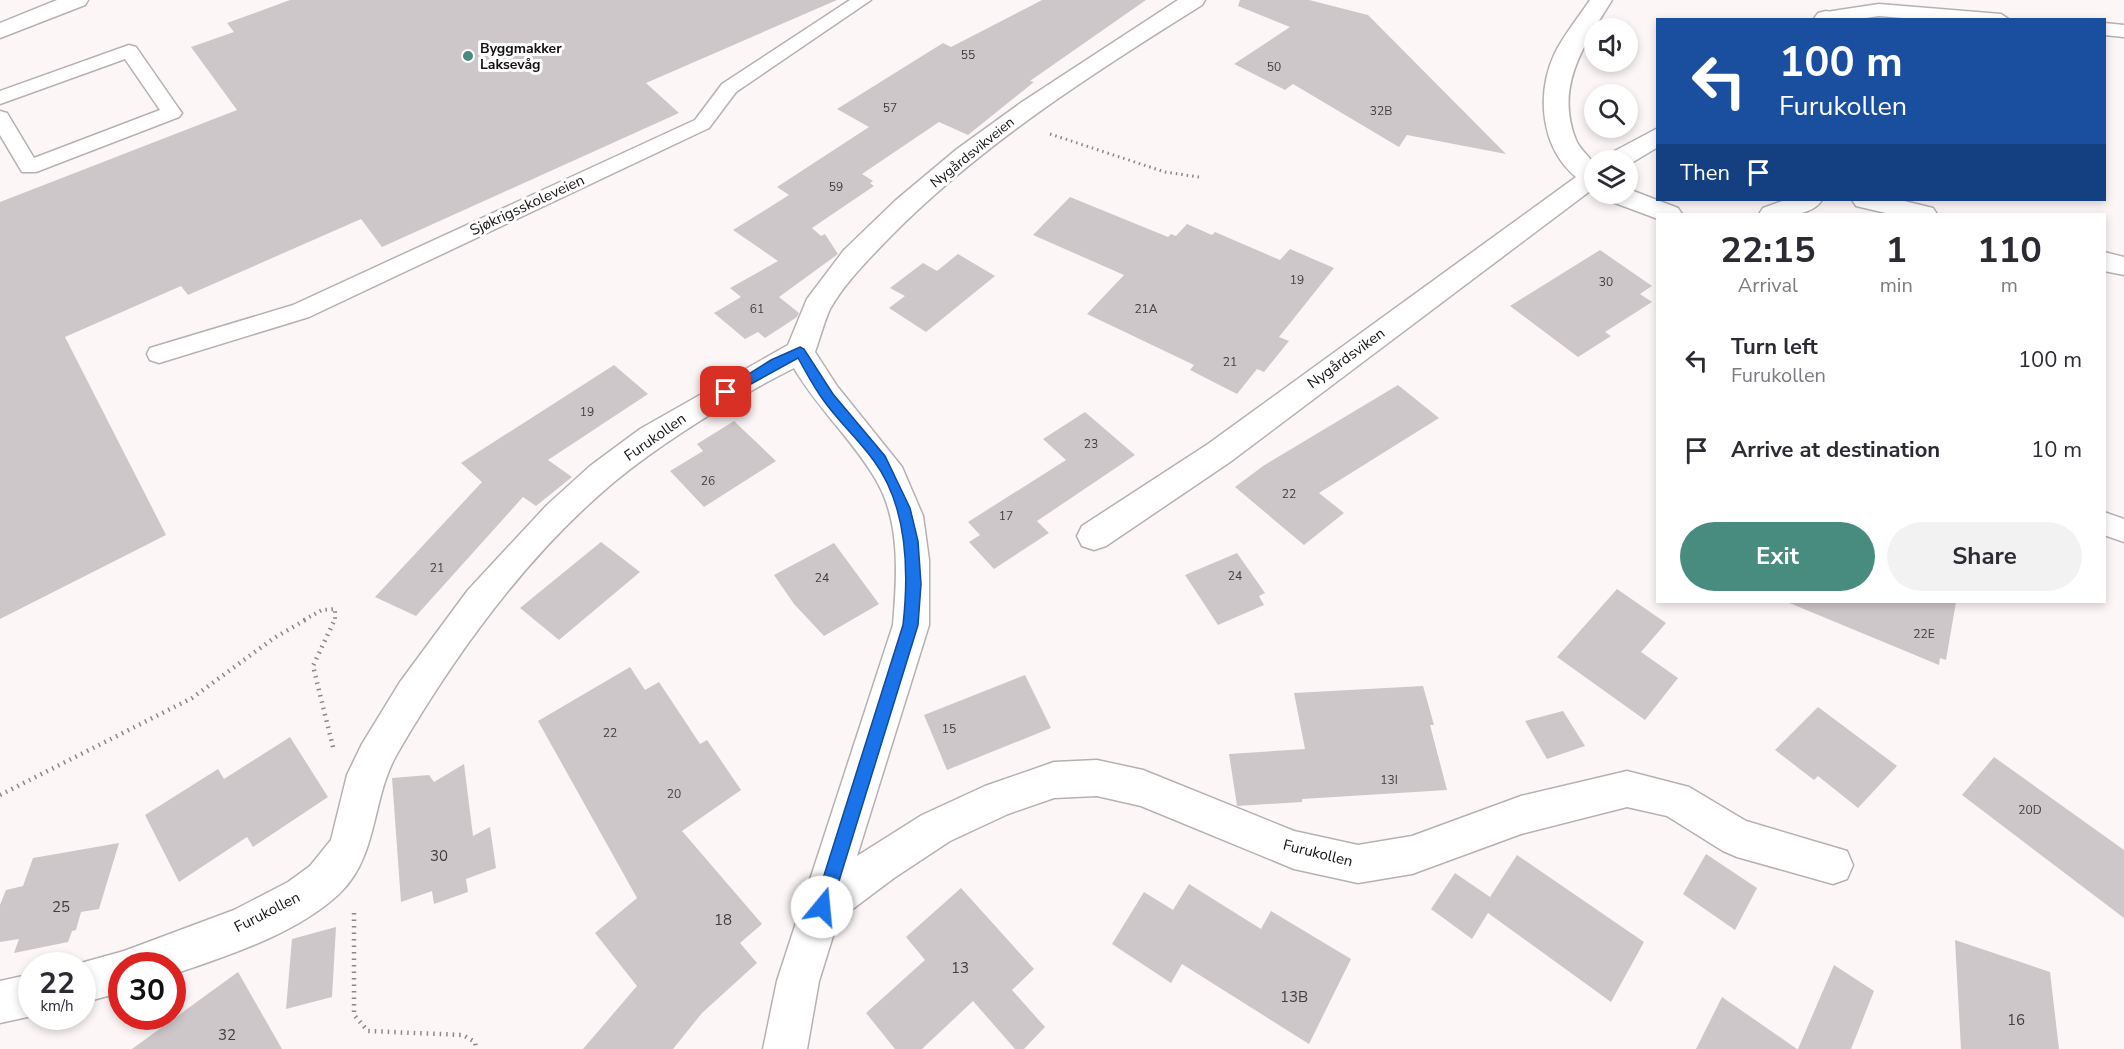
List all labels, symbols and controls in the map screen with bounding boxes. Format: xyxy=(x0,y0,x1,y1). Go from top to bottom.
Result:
map controls xyxy=(1584,18,1638,204)
button: sound xyxy=(1584,18,1638,72)
text: 100 m xyxy=(1779,34,1903,91)
place label: Byggmakker Laksevåg xyxy=(480,39,562,74)
icon: left xyxy=(1680,42,1758,120)
house number: 55 xyxy=(961,47,975,63)
marker: Byggmakker Laksevåg xyxy=(461,49,475,63)
house number: 50 xyxy=(1267,59,1281,75)
button: search xyxy=(1584,84,1638,138)
text: Furukollen xyxy=(1779,88,1907,125)
house number: 57 xyxy=(883,100,897,116)
house number: 32B xyxy=(1370,103,1392,119)
street label: Nygårdsvikveien xyxy=(926,113,1018,192)
button: layers xyxy=(1584,150,1638,204)
icon: arrive xyxy=(1742,156,1775,189)
text: Then xyxy=(1680,158,1730,188)
street label: Sjøkrigsskoleveien xyxy=(467,170,587,240)
house number: 59 xyxy=(829,179,843,195)
text: 22:15 xyxy=(1720,226,1816,275)
text: 1 xyxy=(1885,226,1907,275)
text: 110 xyxy=(1977,226,2042,275)
house number: 19 xyxy=(1290,272,1304,288)
text: Arrival xyxy=(1738,272,1798,299)
text: min xyxy=(1880,272,1913,299)
text: m xyxy=(2001,272,2018,299)
house number: 30 xyxy=(1599,274,1613,290)
house number: 61 xyxy=(750,301,764,317)
house number: 21A xyxy=(1134,301,1158,317)
street label: Nygårdsviken xyxy=(1303,323,1389,393)
text: Turn left xyxy=(1731,332,1818,362)
icon: left xyxy=(1680,344,1713,377)
text: 100 m xyxy=(2018,345,2082,375)
house number: 21 xyxy=(1223,354,1237,370)
text: Furukollen xyxy=(1731,362,1826,389)
pin xyxy=(700,366,751,417)
icon: arrive xyxy=(709,375,742,408)
house number: 19 xyxy=(580,404,594,420)
street label: Furukollen xyxy=(620,408,690,466)
icon: arrive xyxy=(1680,434,1713,467)
text: Arrive at destination xyxy=(1731,435,1940,465)
text: 10 m xyxy=(2031,435,2082,465)
house number: 23 xyxy=(1084,436,1098,452)
house number: 26 xyxy=(701,473,715,489)
house number: 22 xyxy=(1282,486,1296,502)
house number: 17 xyxy=(999,508,1013,524)
button: Exit xyxy=(1680,522,1875,591)
button: Share xyxy=(1887,522,2082,591)
house number: 21 xyxy=(430,560,444,576)
house number: 24 xyxy=(1228,568,1242,584)
house number: 24 xyxy=(815,570,829,586)
house number: 22E xyxy=(1913,626,1935,642)
house number: 15 xyxy=(942,721,956,737)
house number: 22 xyxy=(603,725,617,741)
house number: 13I xyxy=(1380,772,1398,788)
house number: 20 xyxy=(667,786,681,802)
house number: 20D xyxy=(2018,802,2042,818)
street label: Furukollen xyxy=(1281,835,1355,871)
house number: 30 xyxy=(430,846,448,866)
position arrow xyxy=(790,875,854,939)
street label: Furukollen xyxy=(231,887,303,937)
house number: 25 xyxy=(52,897,70,917)
house number: 18 xyxy=(714,910,732,930)
speed limit sign: 30 xyxy=(108,952,186,1030)
house number: 13 xyxy=(951,958,969,978)
text: 22 xyxy=(39,963,75,1004)
house number: 13B xyxy=(1280,987,1308,1007)
text: km/h xyxy=(40,996,74,1016)
house number: 16 xyxy=(2007,1010,2025,1030)
house number: 32 xyxy=(218,1025,236,1045)

